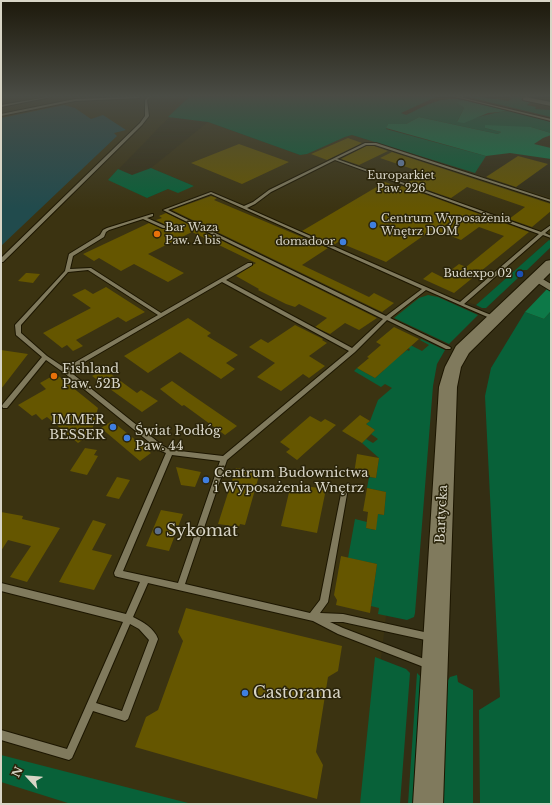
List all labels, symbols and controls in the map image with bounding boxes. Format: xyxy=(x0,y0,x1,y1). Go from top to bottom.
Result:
marker: Europarkiet Paw. 226 xyxy=(396,158,406,168)
place label: Europarkiet Paw. 226 xyxy=(367,169,435,195)
place label: Centrum Wyposażenia Wnętrz DOM xyxy=(381,212,511,238)
marker: Centrum Wyposażenia Wnętrz DOM xyxy=(368,220,378,230)
place label: Bar Waza Paw. A bis xyxy=(165,221,221,247)
marker: Bar Waza Paw. A bis xyxy=(152,229,162,239)
place label: domadoor xyxy=(275,235,335,249)
marker: domadoor xyxy=(338,237,348,247)
place label: Budexpo 02 xyxy=(443,267,512,281)
marker: Budexpo 02 xyxy=(515,269,525,279)
place label: Fishland Paw. 52B xyxy=(62,361,121,392)
marker: Fishland Paw. 52B xyxy=(49,371,59,381)
place label: IMMER BESSER xyxy=(49,412,105,443)
marker: IMMER BESSER xyxy=(108,422,118,432)
place label: Świat Podłóg Paw. 44 xyxy=(135,423,221,454)
marker: Świat Podłóg Paw. 44 xyxy=(122,433,132,443)
place label: Centrum Budownictwa i Wyposażenia Wnętrz xyxy=(214,465,368,496)
marker: Centrum Budownictwa i Wyposażenia Wnętrz xyxy=(201,475,211,485)
street label: Bartycka xyxy=(433,484,451,544)
place label: Sykomat xyxy=(166,521,238,541)
marker: Sykomat xyxy=(153,526,163,536)
place label: Castorama xyxy=(253,683,341,703)
marker: Castorama xyxy=(240,688,250,698)
north arrow xyxy=(8,757,48,797)
text: N xyxy=(9,764,26,779)

